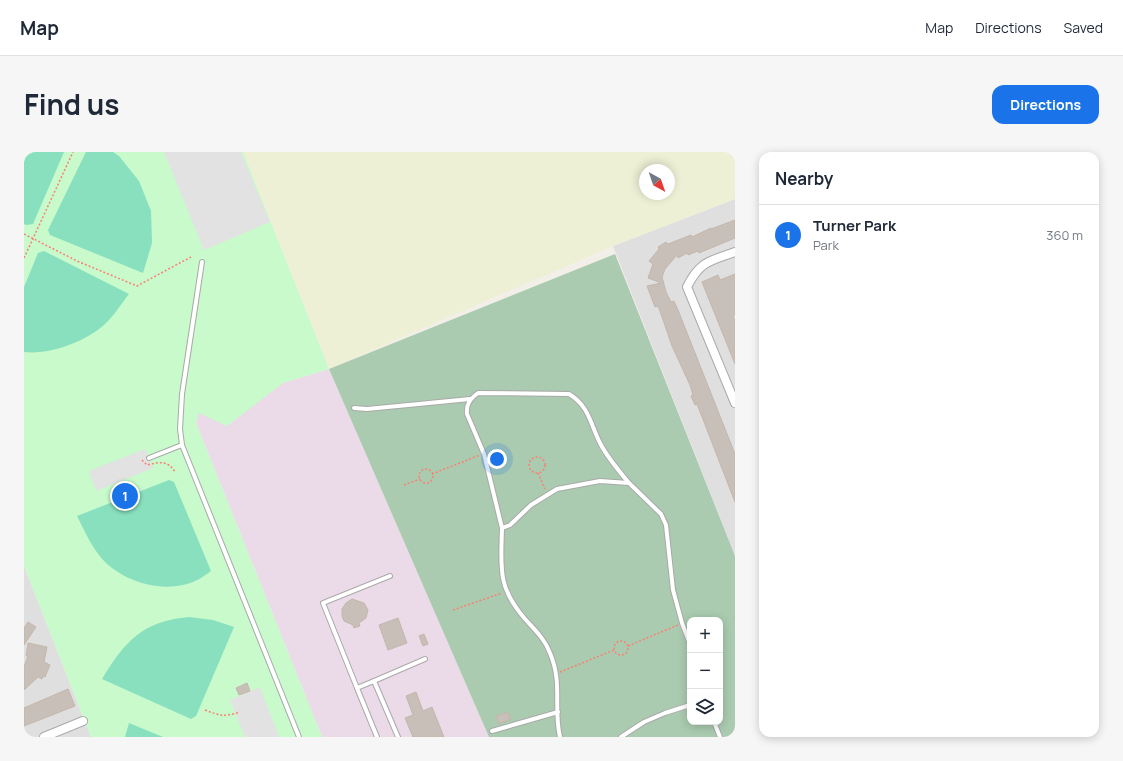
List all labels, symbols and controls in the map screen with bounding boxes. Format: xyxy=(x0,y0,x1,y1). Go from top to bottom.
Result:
text: Map xyxy=(20,15,59,41)
text: Map xyxy=(925,18,953,37)
text: Directions xyxy=(975,18,1042,37)
text: Saved xyxy=(1064,18,1103,37)
text: Find us xyxy=(24,85,119,123)
button: Directions xyxy=(992,85,1099,124)
north arrow xyxy=(639,164,675,200)
text: Nearby xyxy=(775,167,833,190)
text: Turner Park xyxy=(813,215,896,236)
text: 1 xyxy=(785,226,791,244)
text: 360 m xyxy=(1046,226,1083,244)
text: Park xyxy=(813,236,839,254)
your location xyxy=(487,449,507,469)
pin: 1 xyxy=(112,481,138,511)
map controls xyxy=(687,617,723,725)
button: + xyxy=(687,617,723,653)
button: − xyxy=(687,653,723,689)
button: layers xyxy=(687,689,723,725)

